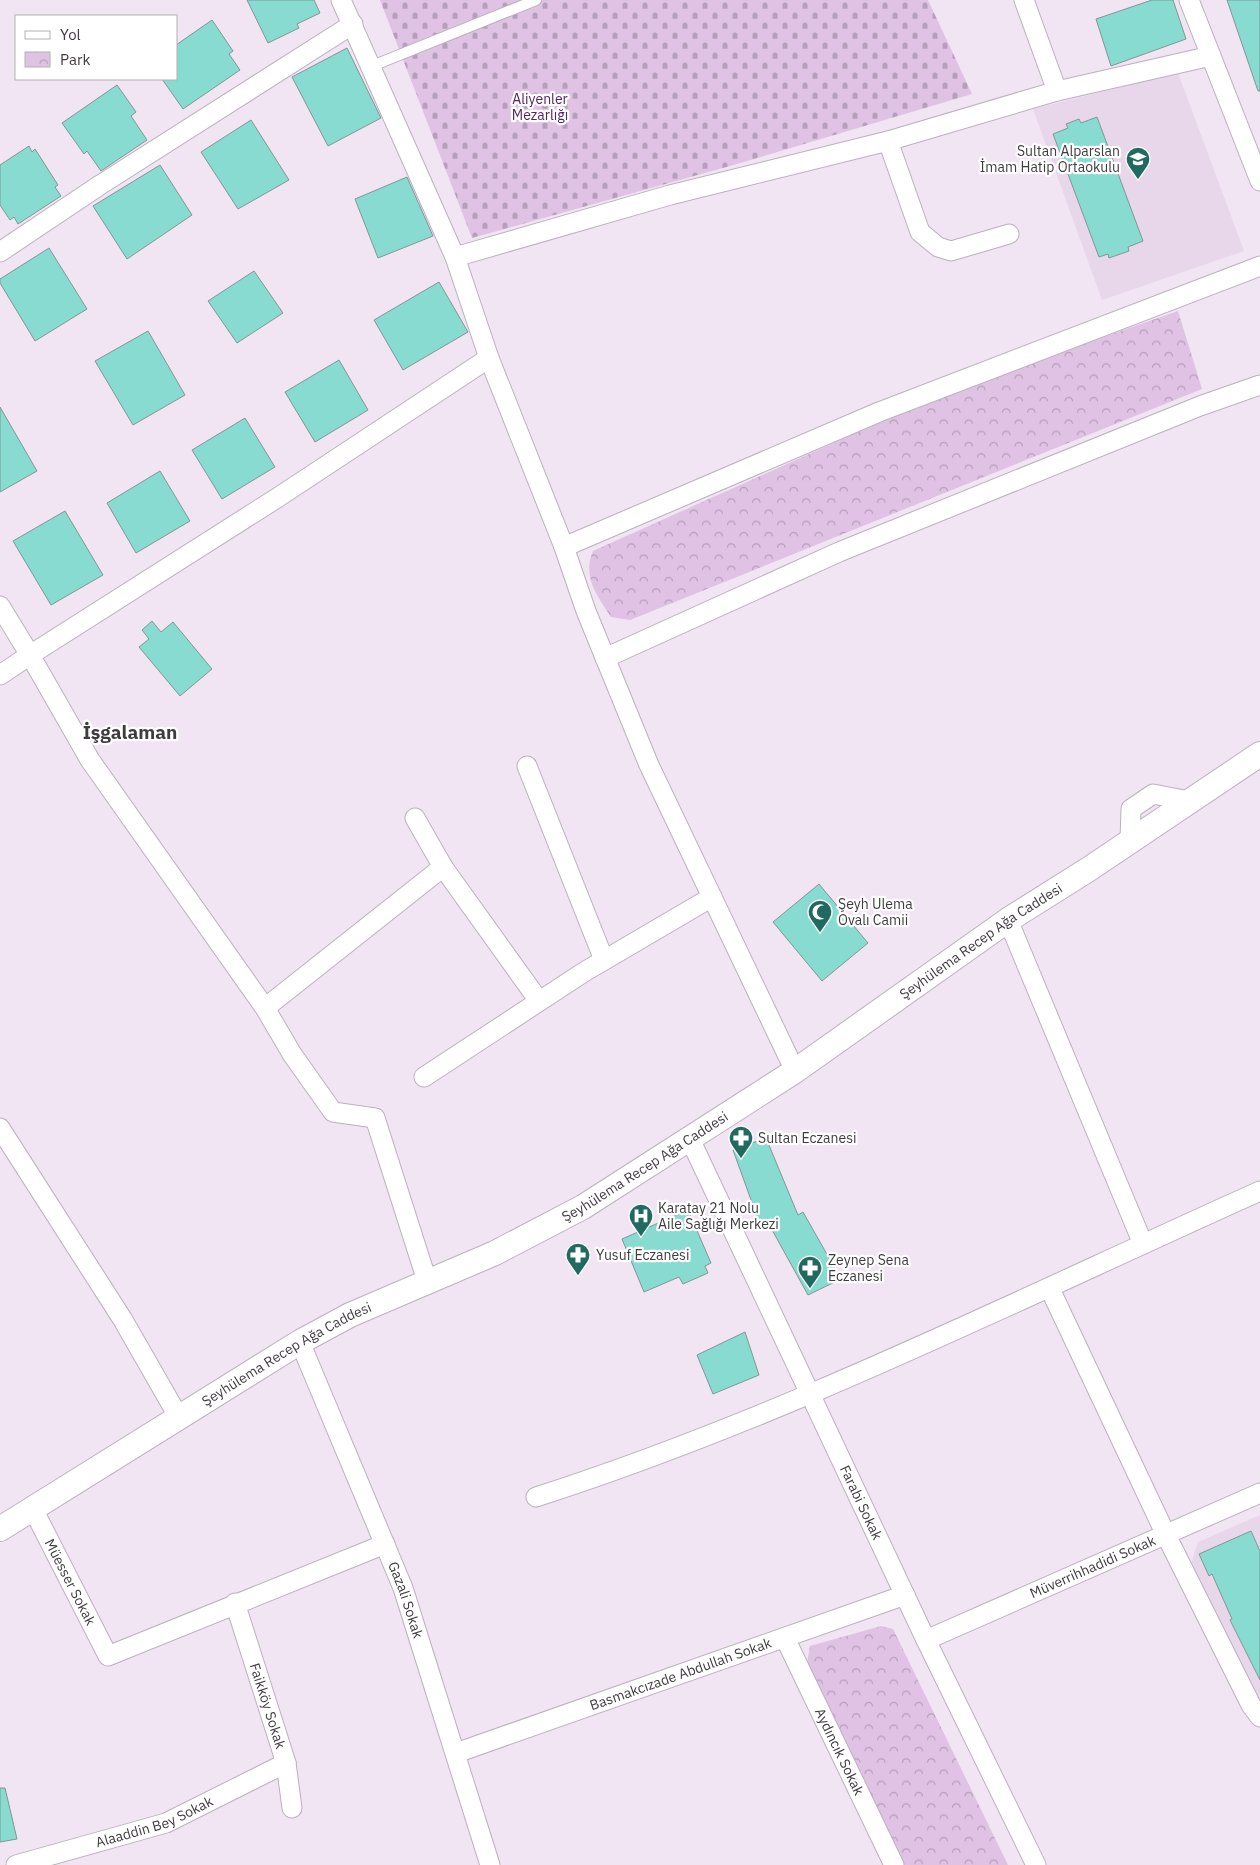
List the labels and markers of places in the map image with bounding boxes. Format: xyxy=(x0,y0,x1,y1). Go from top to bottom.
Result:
place label: Sultan Alparslan İmam Hatip Ortaokulu xyxy=(980,142,1120,176)
school or university icon: Sultan Alparslan İmam Hatip Ortaokulu xyxy=(1125,146,1151,180)
place label: Şeyh Ulema Ovalı Camii xyxy=(838,895,913,929)
mosque icon: Şeyh Ulema Ovalı Camii xyxy=(807,899,833,933)
pharmacy icon: Sultan Eczanesi xyxy=(728,1125,754,1159)
place label: Sultan Eczanesi xyxy=(758,1129,856,1147)
place label: Karatay 21 Nolu Aile Sağlığı Merkezi xyxy=(658,1199,779,1233)
hospital icon: Karatay 21 Nolu Aile Sağlığı Merkezi xyxy=(628,1203,654,1237)
pharmacy icon: Yusuf Eczanesi xyxy=(565,1242,591,1276)
place label: Yusuf Eczanesi xyxy=(596,1246,689,1264)
place label: Zeynep Sena Eczanesi xyxy=(828,1251,909,1285)
pharmacy icon: Zeynep Sena Eczanesi xyxy=(797,1255,823,1289)

